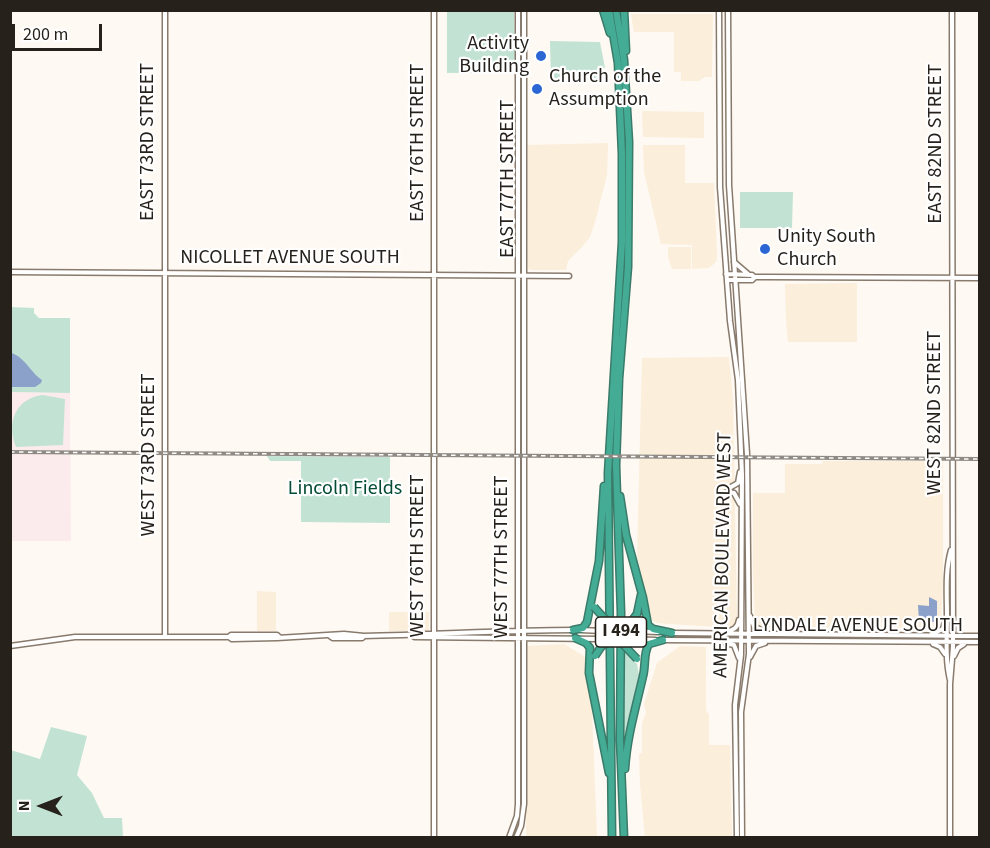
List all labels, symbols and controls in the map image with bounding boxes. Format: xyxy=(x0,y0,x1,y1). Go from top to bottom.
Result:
scale bar xyxy=(15,12,105,50)
text: 200 m xyxy=(23,22,68,47)
place label: Activity Building xyxy=(459,33,529,80)
marker: Activity Building xyxy=(534,49,548,63)
street label: EAST 73RD STREET xyxy=(137,63,161,221)
street label: EAST 76TH STREET xyxy=(407,64,431,222)
street label: EAST 82ND STREET xyxy=(925,64,949,224)
place label: Church of the Assumption xyxy=(549,66,661,113)
marker: Church of the Assumption xyxy=(530,82,544,96)
street label: EAST 77TH STREET xyxy=(497,100,521,258)
place label: Unity South Church xyxy=(777,226,876,273)
marker: Unity South Church xyxy=(758,242,772,256)
street label: NICOLLET AVENUE SOUTH xyxy=(180,247,400,271)
street label: WEST 82ND STREET xyxy=(924,331,948,495)
street label: WEST 73RD STREET xyxy=(138,374,162,536)
street label: AMERICAN BOULEVARD WEST xyxy=(710,432,738,678)
street label: WEST 76TH STREET xyxy=(407,474,431,638)
street label: WEST 77TH STREET xyxy=(491,475,515,639)
park label: Lincoln Fields xyxy=(288,478,402,502)
street label: LYNDALE AVENUE SOUTH xyxy=(753,615,963,639)
road number: I 494 xyxy=(596,617,646,647)
north arrow xyxy=(12,776,72,836)
text: N xyxy=(13,801,35,811)

